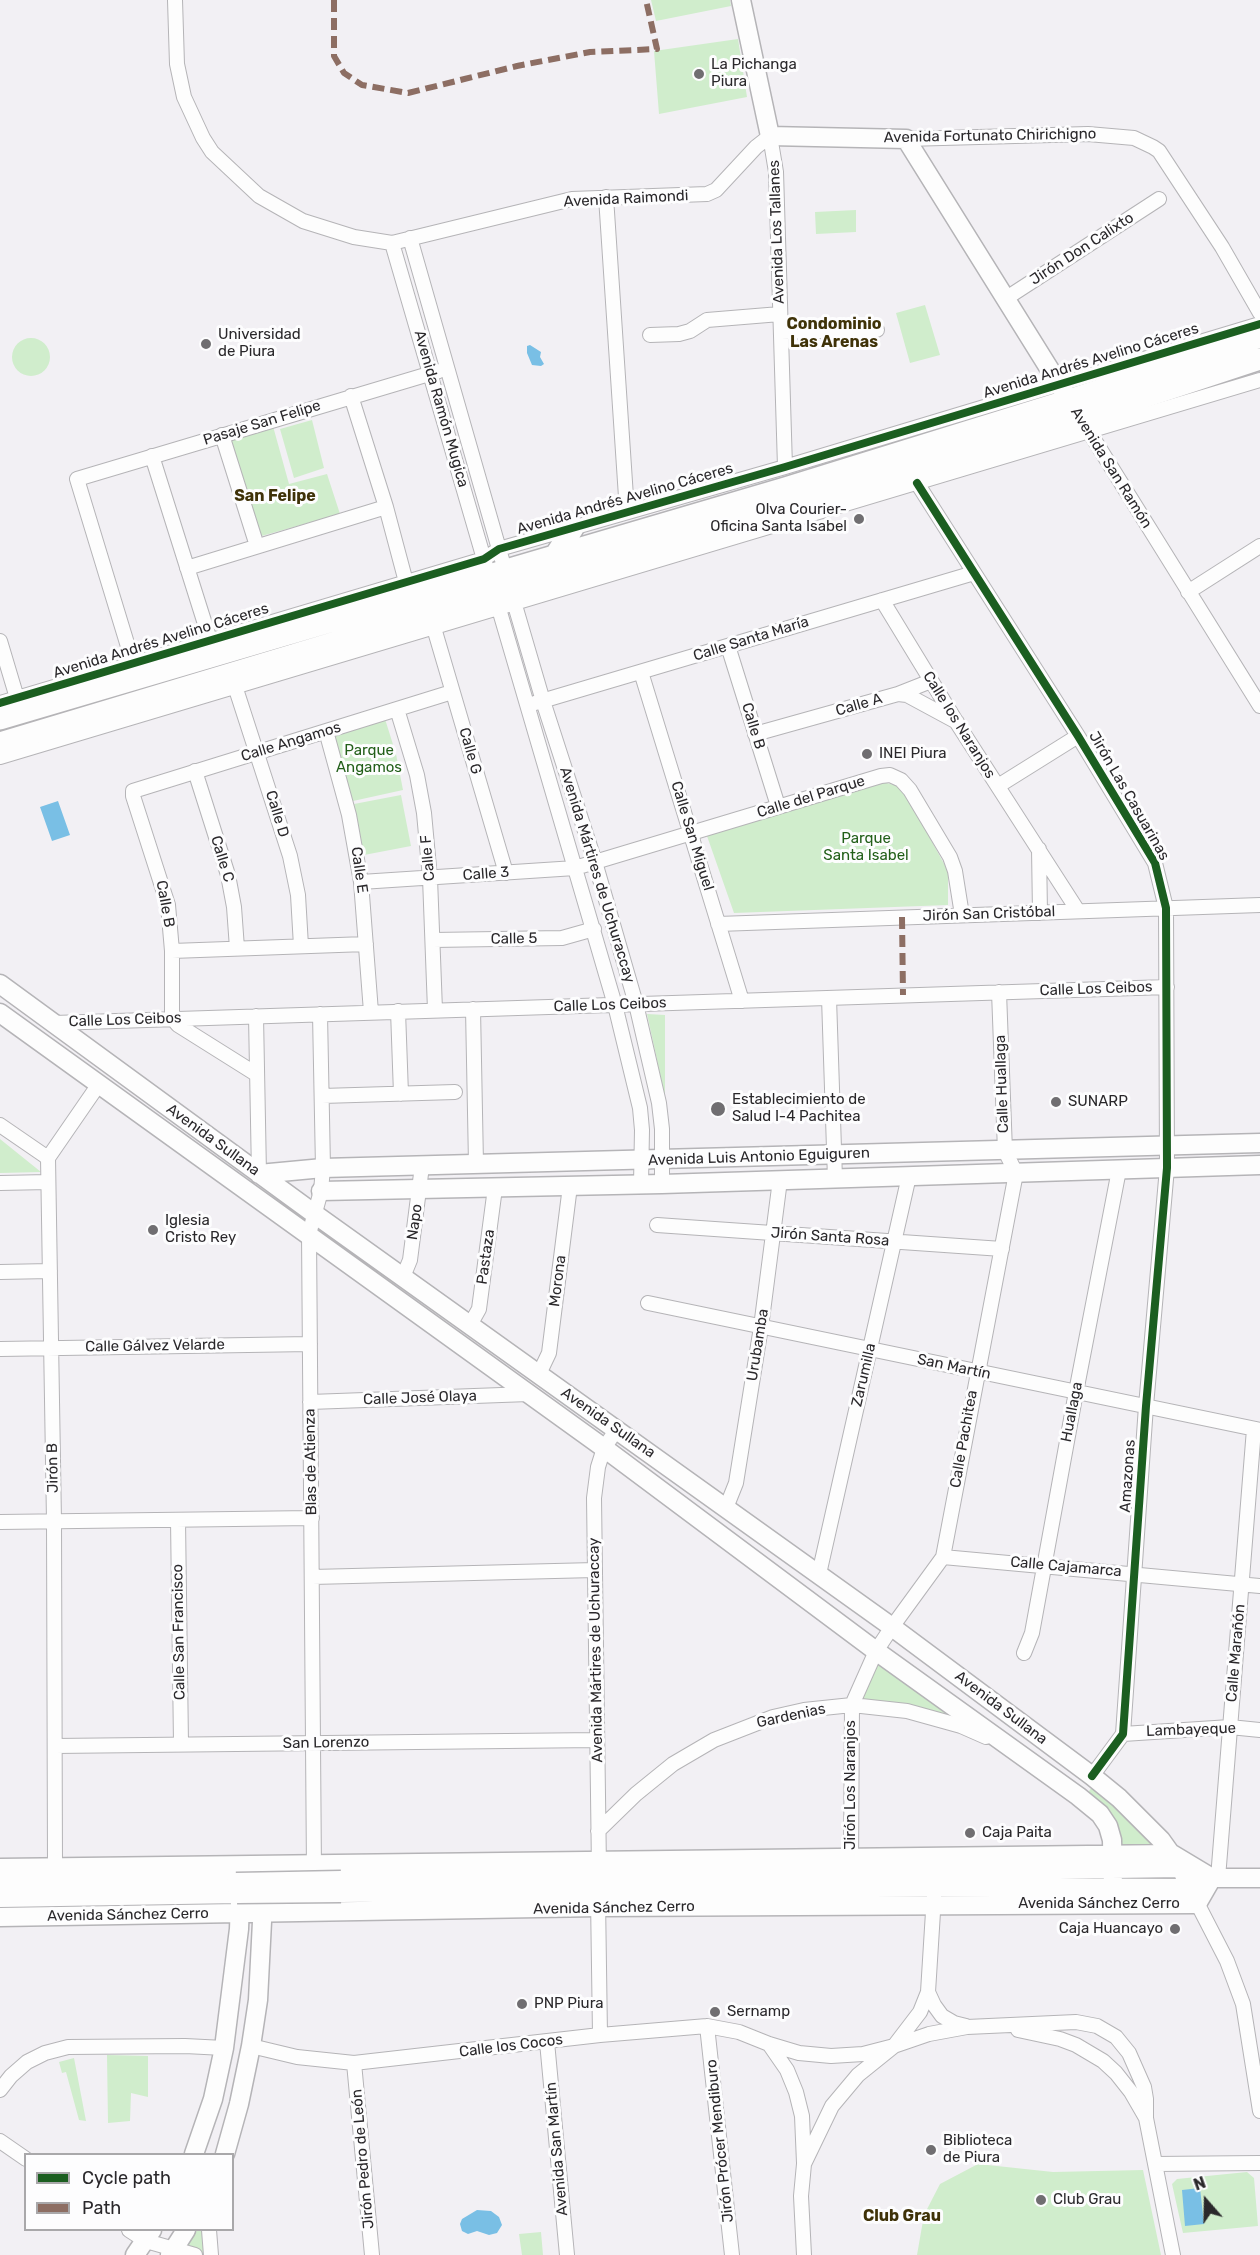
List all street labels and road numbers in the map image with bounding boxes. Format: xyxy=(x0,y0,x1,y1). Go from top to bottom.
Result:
street label: Avenida Fortunato Chirichigno xyxy=(884,125,1096,147)
street label: Avenida Los Tallanes xyxy=(765,160,789,304)
street label: Avenida Raimondi xyxy=(563,187,689,211)
street label: Jirón Don Calixto xyxy=(1027,209,1137,289)
street label: Avenida Andrés Avelino Cáceres xyxy=(981,320,1201,402)
street label: Avenida Ramón Mugica xyxy=(410,328,472,490)
street label: Pasaje San Felipe xyxy=(201,397,323,449)
street label: Avenida San Ramón xyxy=(1067,404,1155,532)
street label: Avenida Andrés Avelino Cáceres xyxy=(515,459,735,539)
street label: Avenida Andrés Avelino Cáceres xyxy=(51,600,271,682)
street label: Calle Santa María xyxy=(691,613,811,665)
street label: Calle los Naranjos xyxy=(919,668,999,782)
street label: Calle A xyxy=(834,690,884,720)
street label: Calle B xyxy=(737,701,769,751)
street label: Calle Angamos xyxy=(239,718,343,766)
street label: Calle G xyxy=(455,726,485,776)
street label: Jirón Las Casuarinas xyxy=(1085,728,1173,864)
street label: Avenida Mártires de Uchuraccay xyxy=(555,765,639,985)
street label: Calle del Parque xyxy=(755,772,867,822)
street label: Calle San Miguel xyxy=(667,779,717,893)
street label: Calle D xyxy=(261,788,293,840)
street label: Calle C xyxy=(206,834,238,884)
street label: Calle F xyxy=(417,834,439,882)
street label: Calle E xyxy=(347,846,371,894)
street label: Calle 3 xyxy=(462,863,510,885)
street label: Calle B xyxy=(152,879,178,929)
street label: Jirón San Cristóbal xyxy=(922,903,1056,925)
street label: Calle 5 xyxy=(491,930,537,948)
street label: Calle Los Ceibos xyxy=(1039,978,1153,1000)
street label: Calle Los Ceibos xyxy=(553,994,667,1016)
street label: Calle Los Ceibos xyxy=(68,1009,182,1031)
street label: Calle Huallaga xyxy=(991,1034,1013,1134)
street label: Avenida Sullana xyxy=(163,1100,263,1180)
street label: Avenida Luis Antonio Eguiguren xyxy=(648,1144,870,1170)
street label: Napo xyxy=(404,1203,426,1241)
street label: Jirón Santa Rosa xyxy=(770,1224,890,1250)
street label: Pastaza xyxy=(473,1228,499,1286)
street label: Morona xyxy=(546,1254,570,1308)
street label: Urubamba xyxy=(743,1308,773,1382)
street label: Calle Gálvez Velarde xyxy=(85,1336,225,1356)
street label: Zarumilla xyxy=(848,1342,880,1408)
street label: San Martín xyxy=(916,1350,992,1384)
street label: Huallaga xyxy=(1057,1380,1087,1444)
street label: Avenida Sullana xyxy=(557,1384,659,1462)
street label: Calle José Olaya xyxy=(363,1387,477,1409)
street label: Calle Pachitea xyxy=(947,1389,981,1489)
street label: Blas de Atienza xyxy=(301,1408,321,1516)
street label: Amazonas xyxy=(1116,1439,1140,1513)
street label: Jirón B xyxy=(44,1443,62,1493)
street label: Avenida Mártires de Uchuraccay xyxy=(585,1537,607,1763)
street label: Calle Cajamarca xyxy=(1009,1553,1123,1581)
street label: Calle San Francisco xyxy=(169,1564,189,1700)
street label: Calle Marañón xyxy=(1223,1603,1249,1703)
street label: Avenida Sullana xyxy=(951,1667,1051,1749)
street label: Gardenias xyxy=(755,1700,827,1732)
street label: Lambayeque xyxy=(1146,1719,1236,1741)
street label: Jirón Los Naranjos xyxy=(842,1720,860,1850)
street label: San Lorenzo xyxy=(283,1733,369,1753)
street label: Avenida Sánchez Cerro xyxy=(1018,1895,1180,1913)
street label: Avenida Sánchez Cerro xyxy=(533,1898,695,1918)
street label: Avenida Sánchez Cerro xyxy=(47,1905,209,1925)
street label: Calle los Cocos xyxy=(458,2031,564,2061)
street label: Jirón Prócer Mendiburo xyxy=(702,2059,738,2223)
street label: Avenida San Martín xyxy=(542,2081,572,2217)
street label: Jirón Pedro de León xyxy=(348,2088,378,2230)

